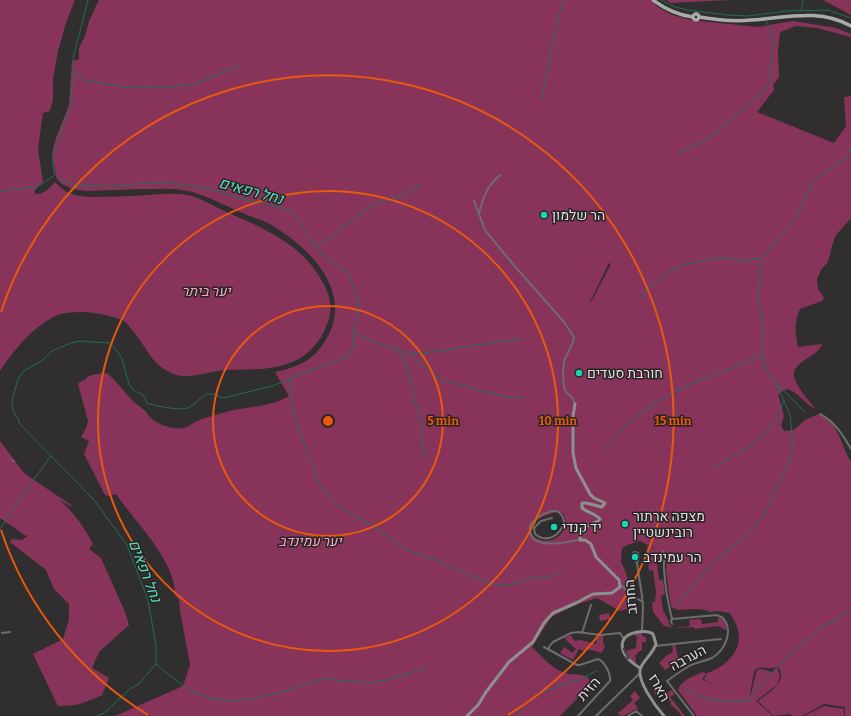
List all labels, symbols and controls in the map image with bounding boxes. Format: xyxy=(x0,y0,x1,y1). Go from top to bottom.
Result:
water label: נחל רפאים xyxy=(217,174,287,209)
place label: הר שלמון xyxy=(552,207,605,224)
marker: הר שלמון xyxy=(539,210,549,220)
park label: יער ביתר xyxy=(181,283,232,300)
place label: חורבת סעדים xyxy=(587,365,663,382)
marker: חורבת סעדים xyxy=(574,368,584,378)
centre of rings xyxy=(321,414,335,428)
text: 5 min xyxy=(427,414,459,428)
text: 10 min xyxy=(539,414,577,428)
text: 15 min xyxy=(655,414,692,428)
place label: מצפה ארתור רובינשטיין xyxy=(633,508,705,541)
place label: יד קנדי xyxy=(562,519,602,536)
marker: מצפה ארתור רובינשטיין xyxy=(620,519,630,529)
marker: יד קנדי xyxy=(549,522,559,532)
park label: יער עמינדב xyxy=(279,533,343,550)
water label: נחל רפאים xyxy=(125,537,166,606)
place label: הר עמינדב xyxy=(643,549,702,566)
marker: הר עמינדב xyxy=(630,552,640,562)
street label: החרוב xyxy=(621,579,641,615)
street label: הערבה xyxy=(667,641,709,675)
one-way arrow xyxy=(623,648,631,660)
street label: הארז xyxy=(645,671,673,705)
street label: הזית xyxy=(574,674,604,704)

